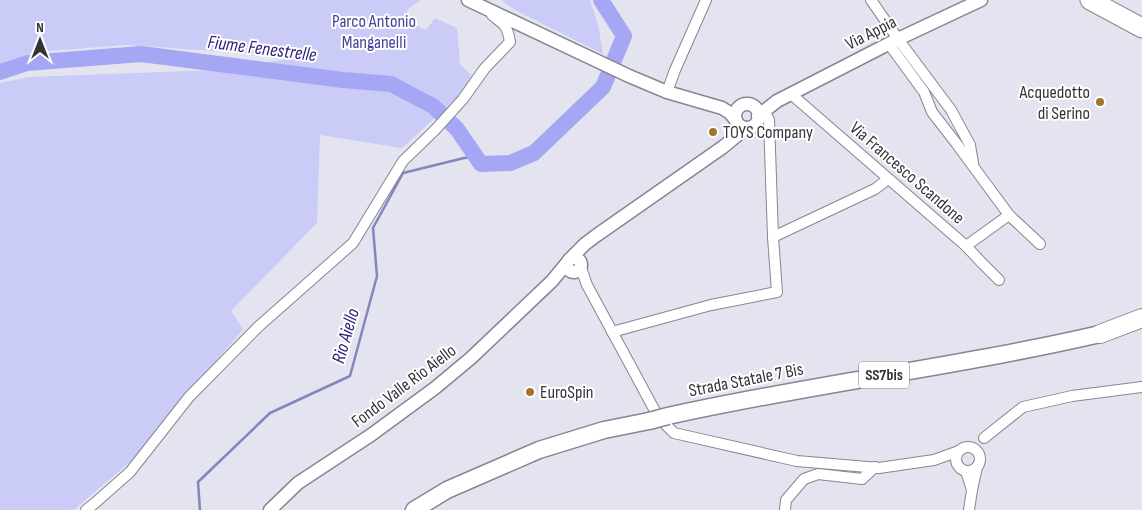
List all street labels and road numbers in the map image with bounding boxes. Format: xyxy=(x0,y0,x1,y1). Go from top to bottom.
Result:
street label: Via Appia xyxy=(842,11,900,55)
street label: Via Francesco Scandone xyxy=(845,117,969,229)
street label: Fondo Valle Rio Aiello xyxy=(348,340,460,432)
street label: Strada Statale 7 Bis xyxy=(687,359,805,401)
road number: SS7bis xyxy=(859,362,909,388)

